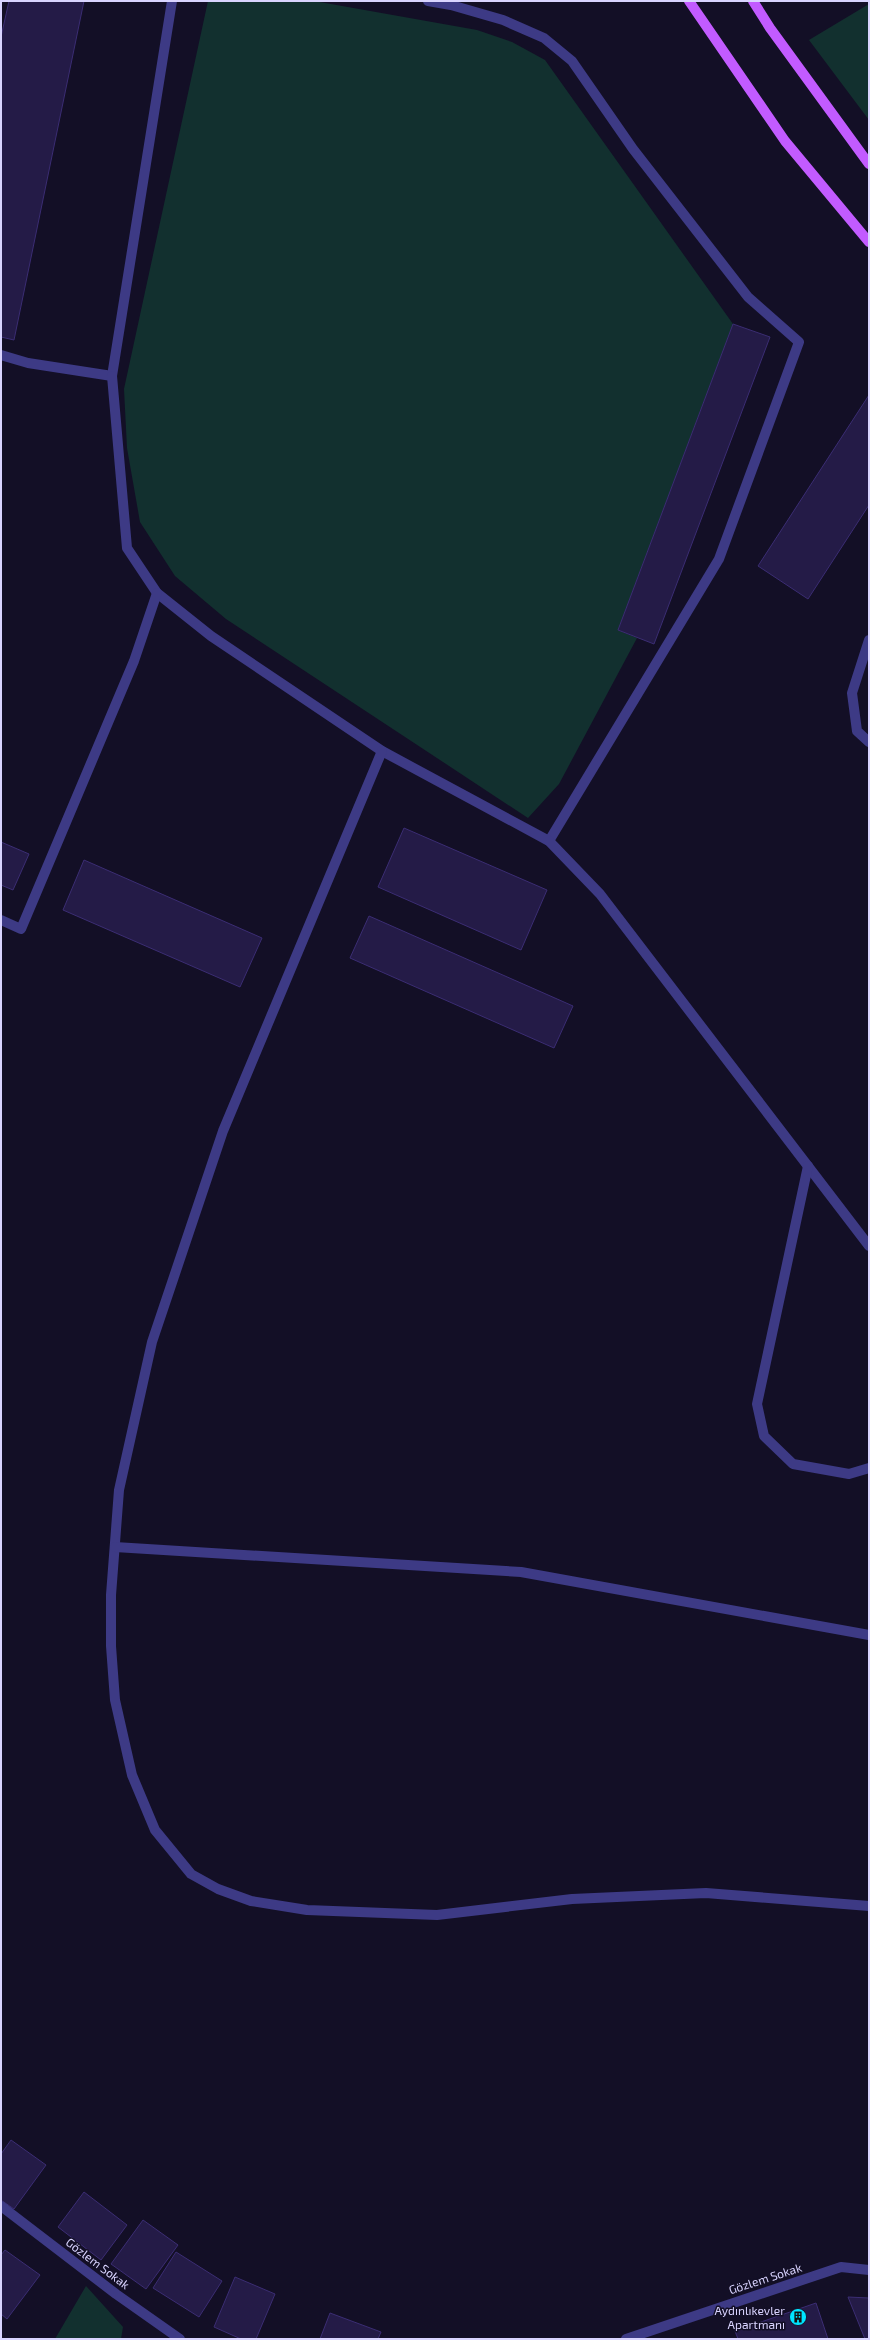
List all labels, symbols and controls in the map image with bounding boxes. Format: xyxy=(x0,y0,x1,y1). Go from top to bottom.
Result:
street label: Gözlem Sokak xyxy=(63,2235,133,2291)
street label: Gözlem Sokak xyxy=(727,2260,803,2296)
place label: Aydınlıkevler Apartmanı xyxy=(715,2303,785,2331)
building icon: Aydınlıkevler Apartmanı xyxy=(788,2307,808,2327)

